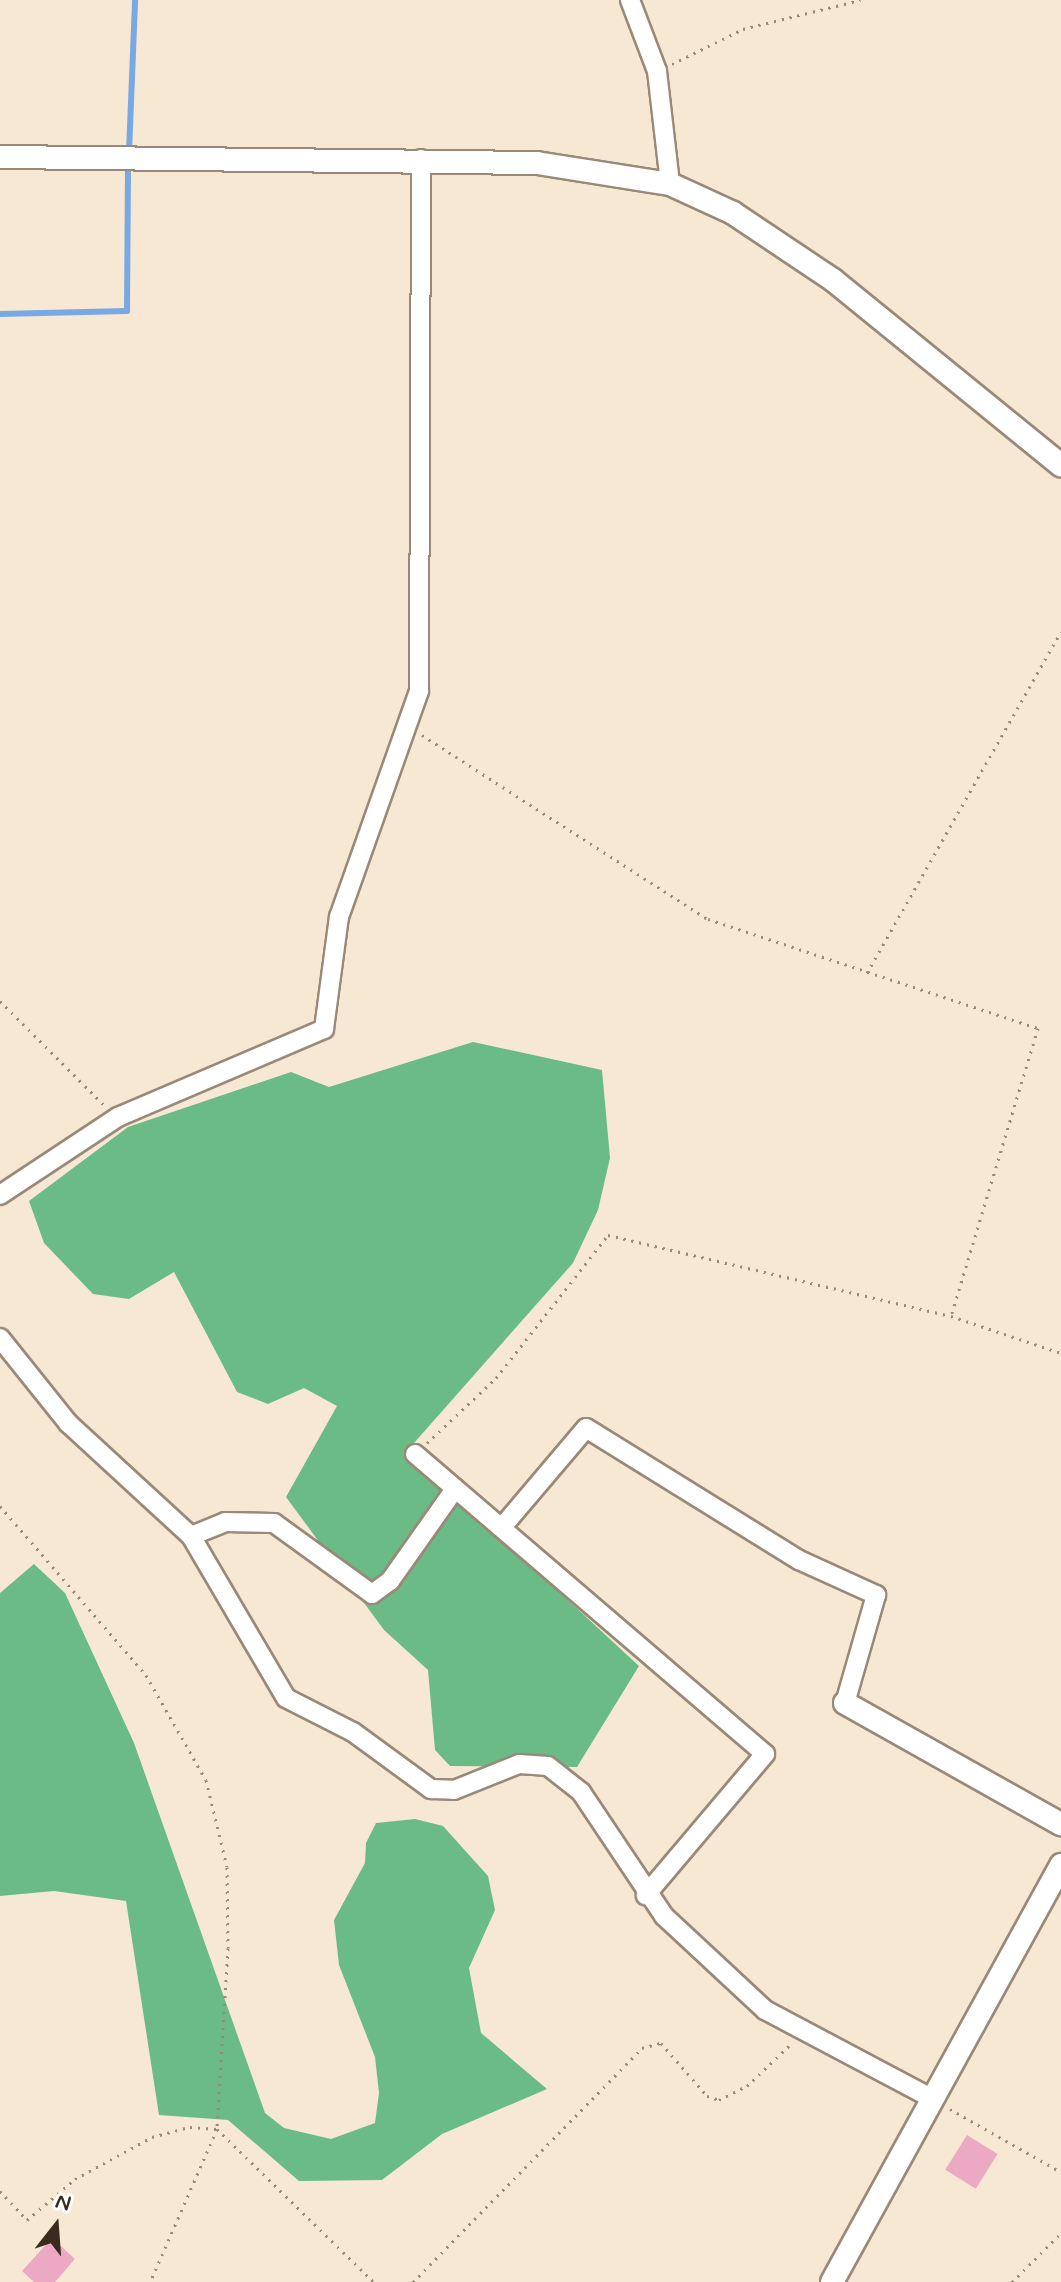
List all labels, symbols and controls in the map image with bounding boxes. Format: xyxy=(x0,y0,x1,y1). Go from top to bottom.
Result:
north arrow xyxy=(16,2186,96,2266)
text: N xyxy=(52,2188,74,2219)

